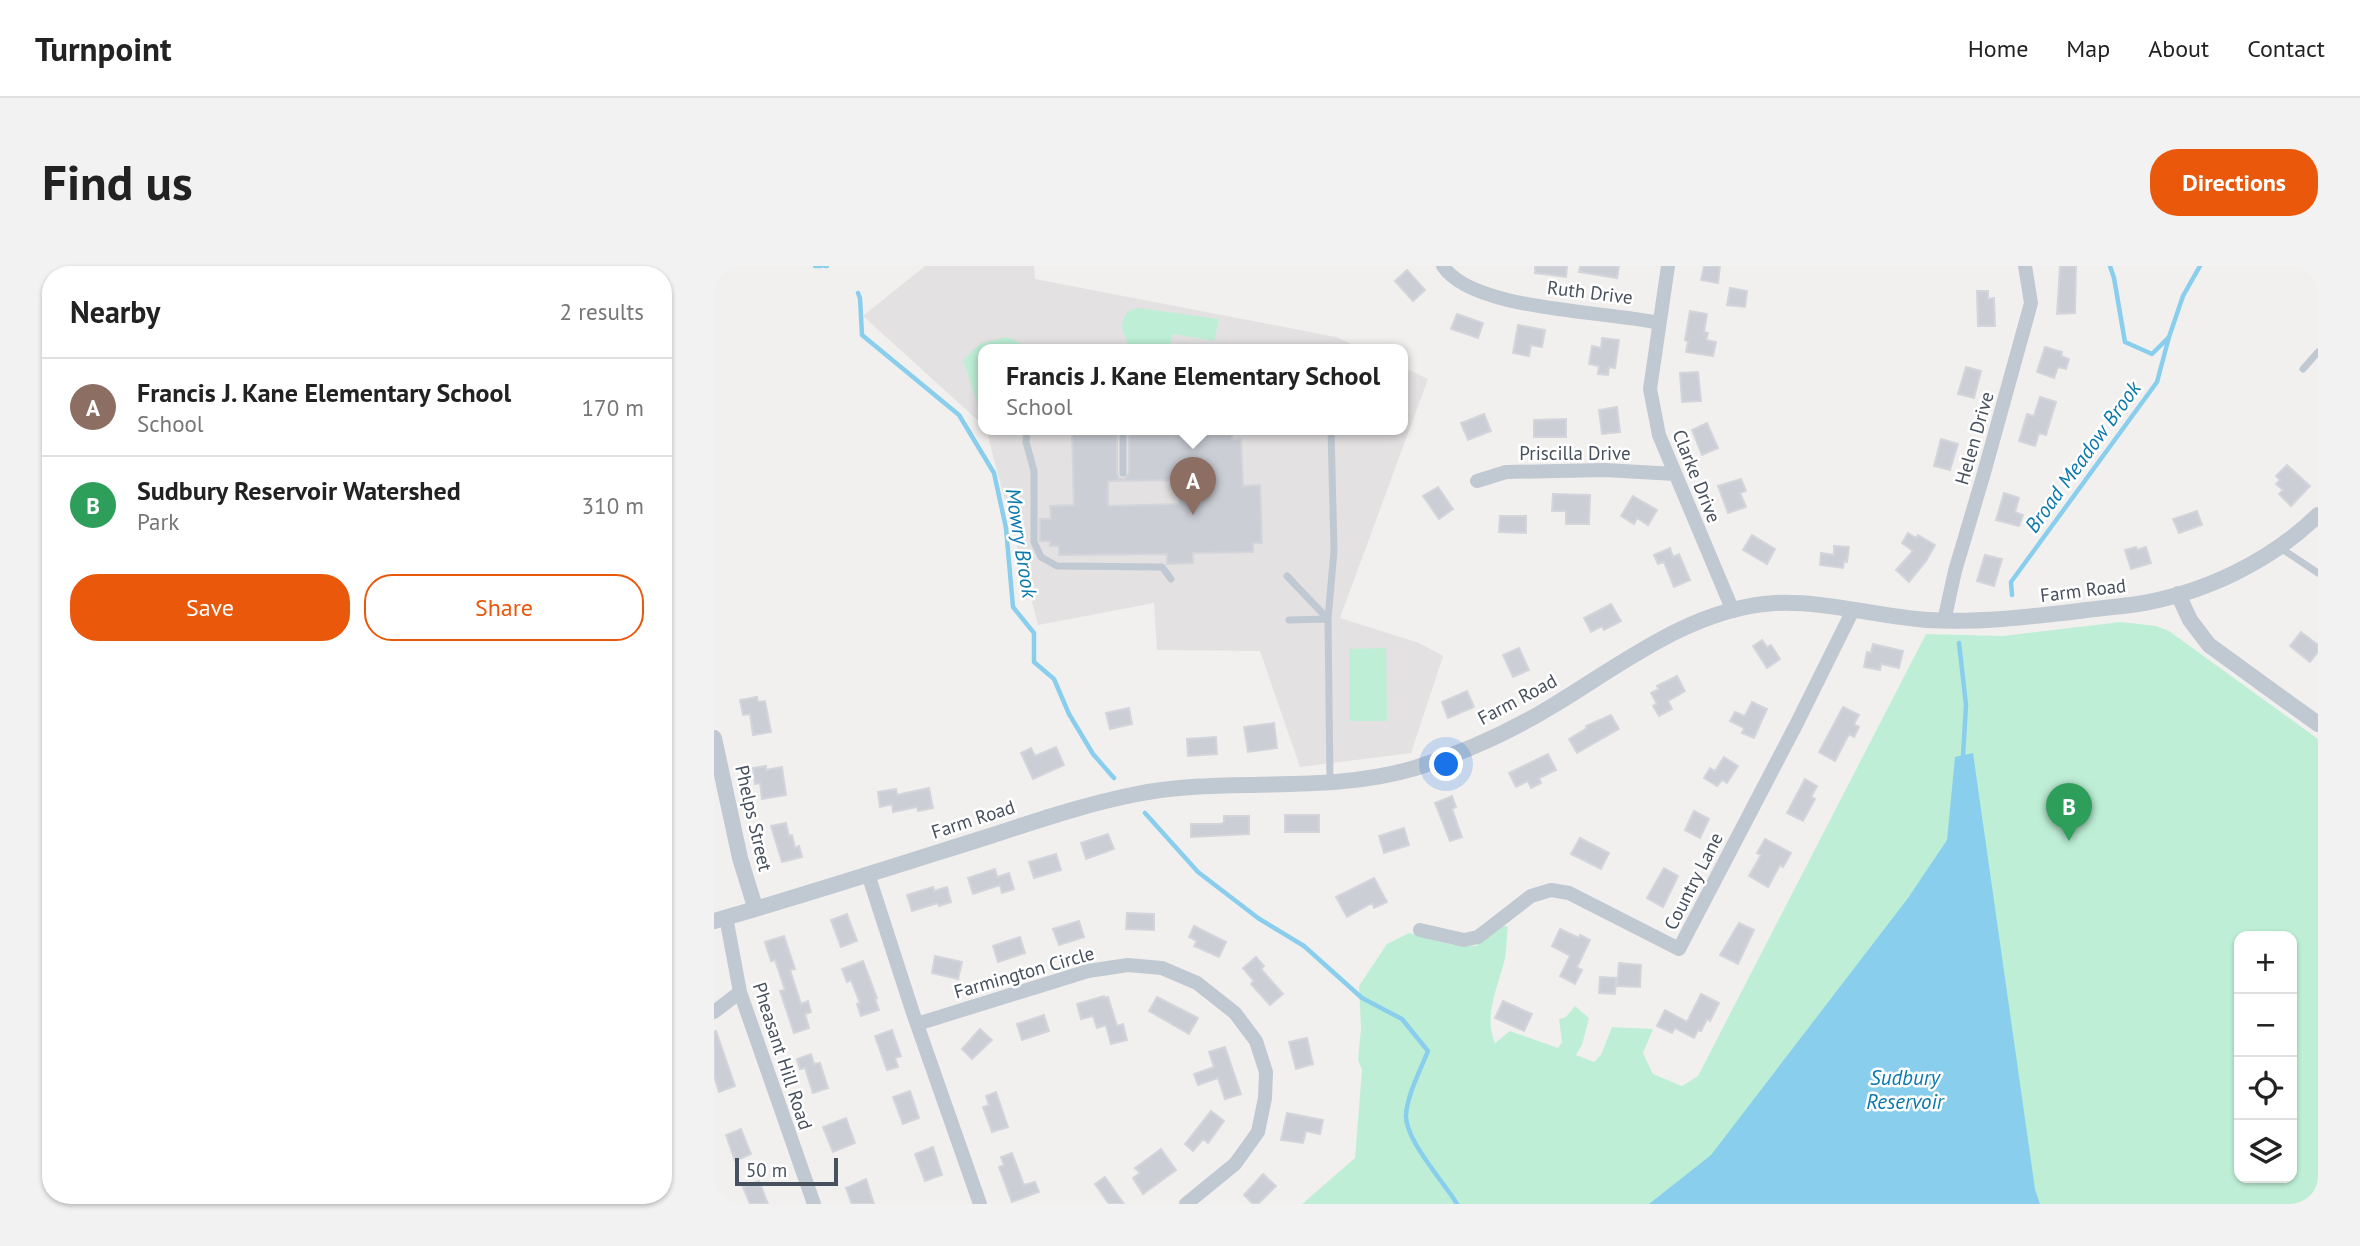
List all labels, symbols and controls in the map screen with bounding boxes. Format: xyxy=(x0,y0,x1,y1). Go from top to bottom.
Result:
text: Turnpoint xyxy=(35,27,172,70)
text: Home xyxy=(1968,33,2028,64)
text: Map xyxy=(2066,33,2110,64)
text: About xyxy=(2148,33,2209,64)
text: Contact xyxy=(2247,33,2325,64)
button: Directions xyxy=(2150,149,2318,216)
text: Find us xyxy=(42,150,193,214)
street label: Ruth Drive xyxy=(1546,275,1634,309)
text: Nearby xyxy=(70,292,160,331)
text: 2 results xyxy=(560,297,644,326)
popup xyxy=(978,344,1408,435)
text: Francis J. Kane Elementary School xyxy=(1006,359,1380,392)
water label: Broad Meadow Brook xyxy=(2019,374,2148,538)
text: Francis J. Kane Elementary School xyxy=(137,376,511,409)
street label: Helen Drive xyxy=(1949,389,1999,487)
text: School xyxy=(1006,392,1072,421)
text: A xyxy=(86,393,100,422)
text: 170 m xyxy=(582,393,644,422)
text: School xyxy=(137,409,204,438)
street label: Clarke Drive xyxy=(1667,426,1727,526)
street label: Priscilla Drive xyxy=(1519,441,1631,465)
pin: A xyxy=(1170,457,1216,515)
text: Sudbury Reservoir Watershed xyxy=(137,474,461,507)
water label: Mowry Brook xyxy=(1000,486,1044,601)
text: B xyxy=(86,491,100,520)
text: 310 m xyxy=(582,491,644,520)
text: Park xyxy=(137,507,179,536)
street label: Farm Road xyxy=(2039,573,2127,607)
button: Save xyxy=(70,574,350,641)
button: Share xyxy=(364,574,644,641)
street label: Farm Road xyxy=(1473,668,1561,730)
your location xyxy=(1429,747,1463,781)
street label: Phelps Street xyxy=(730,763,778,874)
pin: B xyxy=(2046,783,2092,841)
street label: Farm Road xyxy=(928,794,1018,844)
street label: Country Lane xyxy=(1658,828,1728,934)
map controls xyxy=(2234,931,2297,1183)
button: + xyxy=(2234,931,2297,994)
street label: Farmington Circle xyxy=(951,940,1097,1004)
street label: Pheasant Hill Road xyxy=(748,979,818,1133)
button: − xyxy=(2234,994,2297,1057)
button: locate xyxy=(2234,1057,2297,1120)
water label: Sudbury Reservoir xyxy=(1866,1064,1946,1115)
button: layers xyxy=(2234,1120,2297,1183)
scale bar xyxy=(735,1155,838,1187)
text: 50 m xyxy=(746,1158,787,1182)

